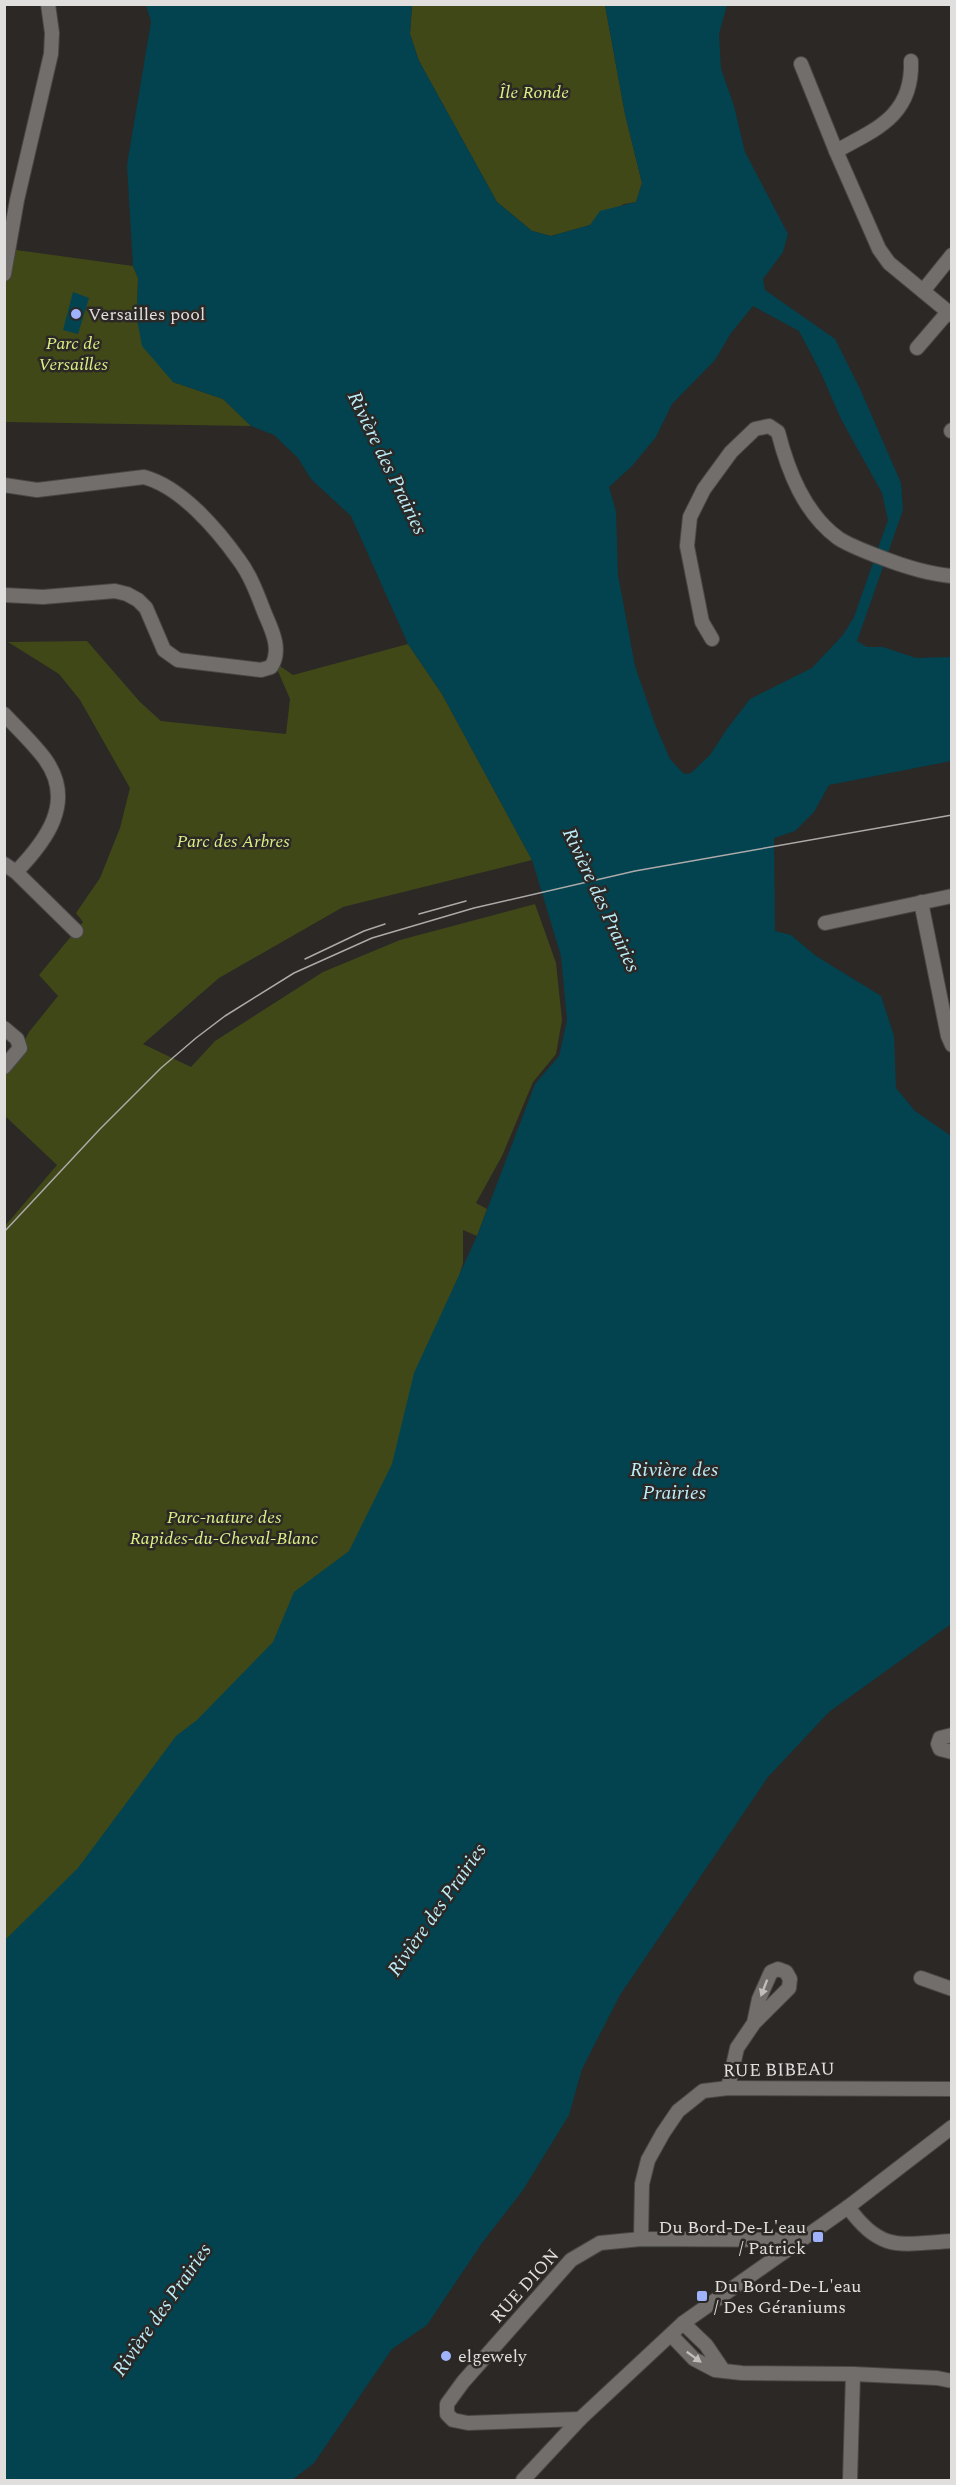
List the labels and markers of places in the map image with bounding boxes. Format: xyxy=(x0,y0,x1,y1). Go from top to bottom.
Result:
place label: Versailles pool xyxy=(88,301,205,328)
marker: Versailles pool xyxy=(69,307,83,321)
place label: Du Bord-De-L'eau / Patrick xyxy=(659,2214,806,2262)
marker: Du Bord-De-L'eau / Patrick xyxy=(811,2230,825,2244)
place label: Du Bord-De-L'eau / Des Géraniums xyxy=(714,2273,861,2321)
marker: Du Bord-De-L'eau / Des Géraniums xyxy=(695,2289,709,2303)
place label: elgewely xyxy=(458,2343,528,2370)
marker: elgewely xyxy=(439,2349,453,2363)

